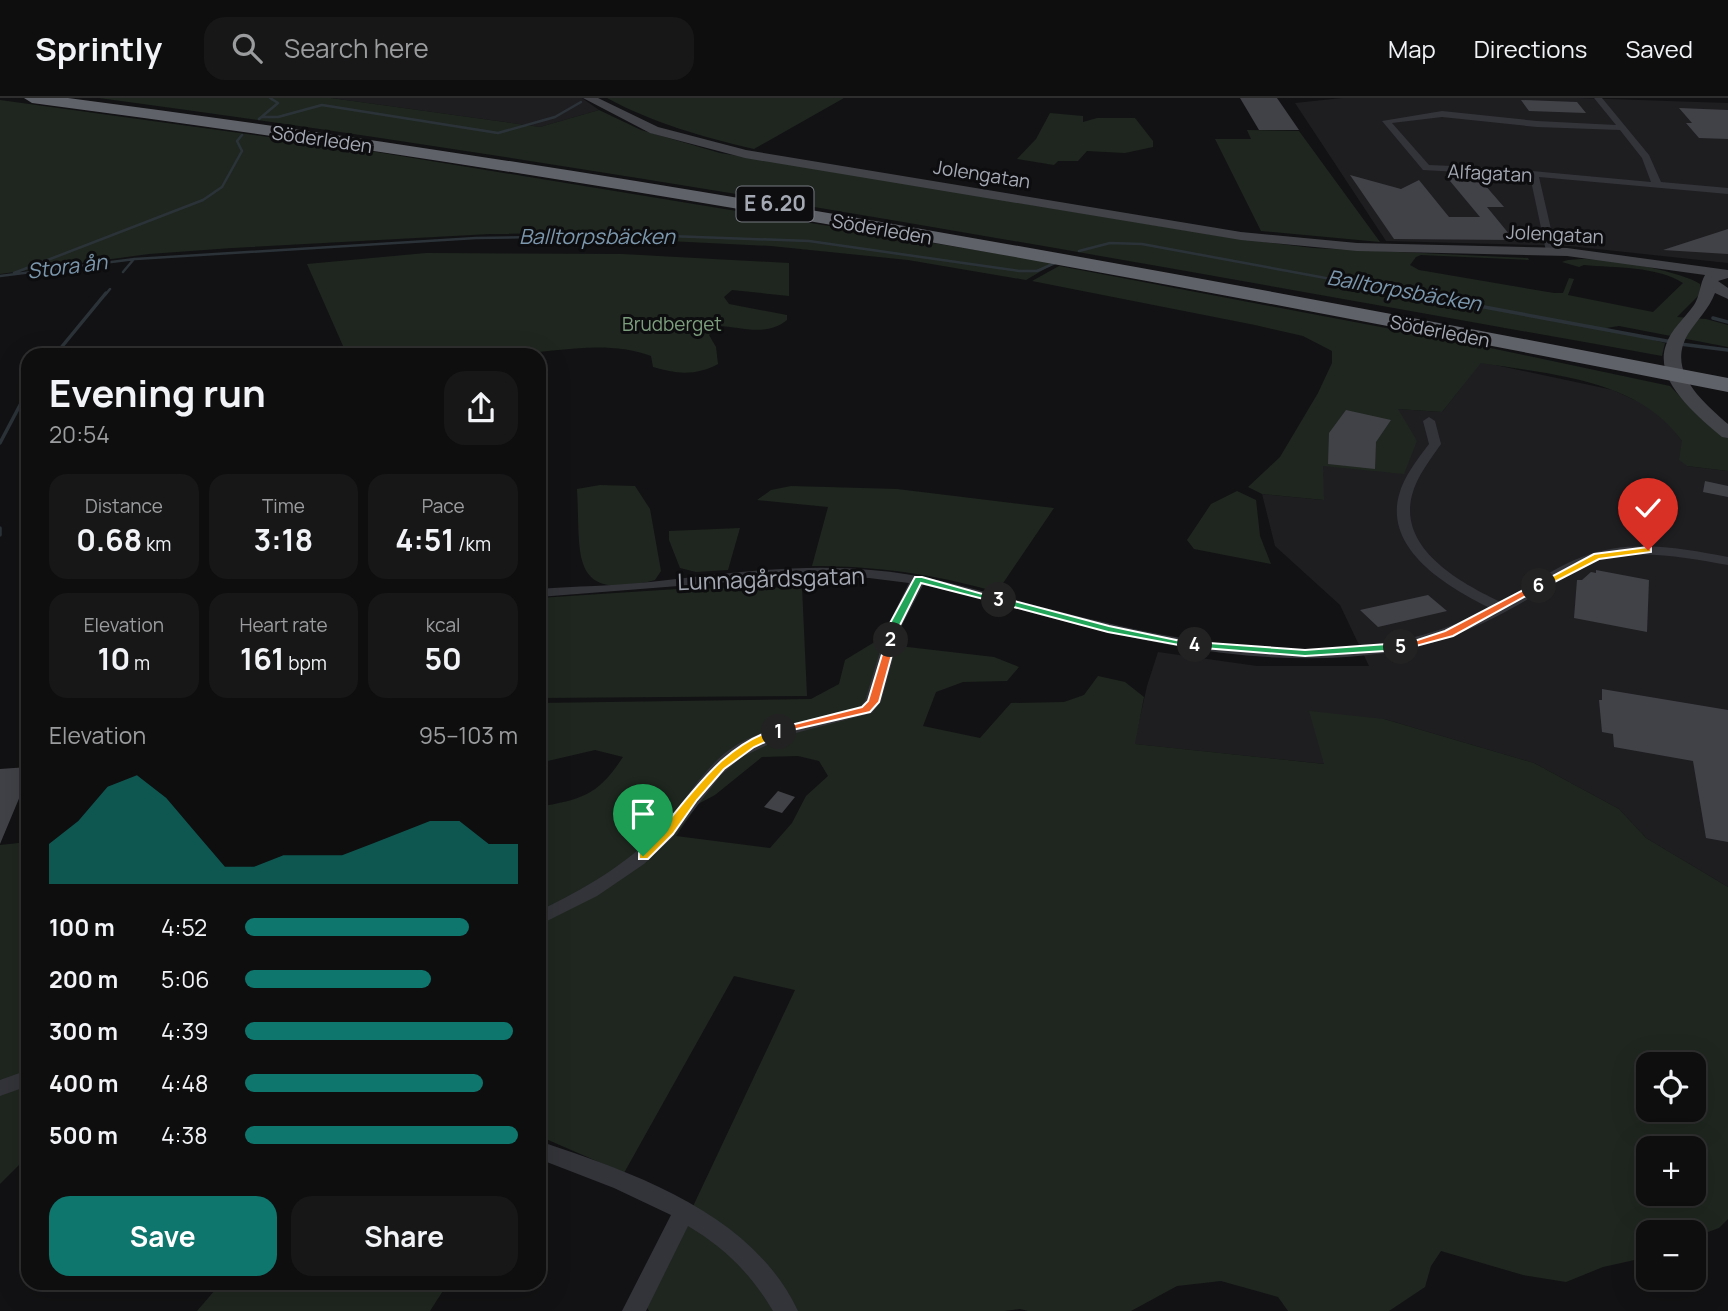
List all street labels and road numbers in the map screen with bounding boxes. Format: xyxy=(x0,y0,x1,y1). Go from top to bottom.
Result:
street label: Söderleden xyxy=(270,119,374,159)
street label: Jolengatan xyxy=(932,154,1032,194)
street label: Alfagatan xyxy=(1447,158,1533,188)
road number: E 6.20 xyxy=(736,186,814,222)
street label: Söderleden xyxy=(830,207,934,251)
street label: Jolengatan xyxy=(1505,218,1605,250)
street label: Söderleden xyxy=(1388,309,1492,353)
street label: Lunnagårdsgatan xyxy=(677,559,865,597)

